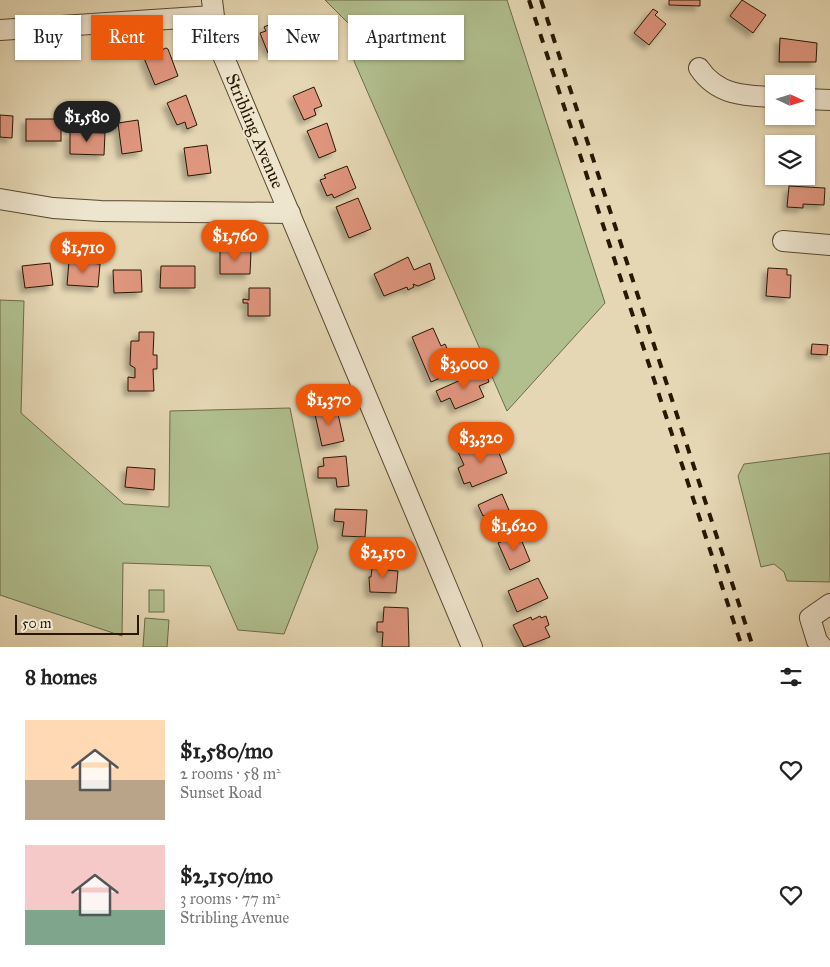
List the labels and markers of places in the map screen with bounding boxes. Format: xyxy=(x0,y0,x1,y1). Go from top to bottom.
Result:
pin: $1,580 xyxy=(46,100,128,143)
pin: $1,760 xyxy=(194,220,276,262)
pin: $1,710 xyxy=(42,232,124,274)
pin: $3,000 xyxy=(423,348,505,390)
pin: $1,370 xyxy=(288,384,370,426)
pin: $3,320 xyxy=(440,422,522,464)
pin: $1,620 xyxy=(473,510,555,552)
pin: $2,150 xyxy=(342,536,424,579)

